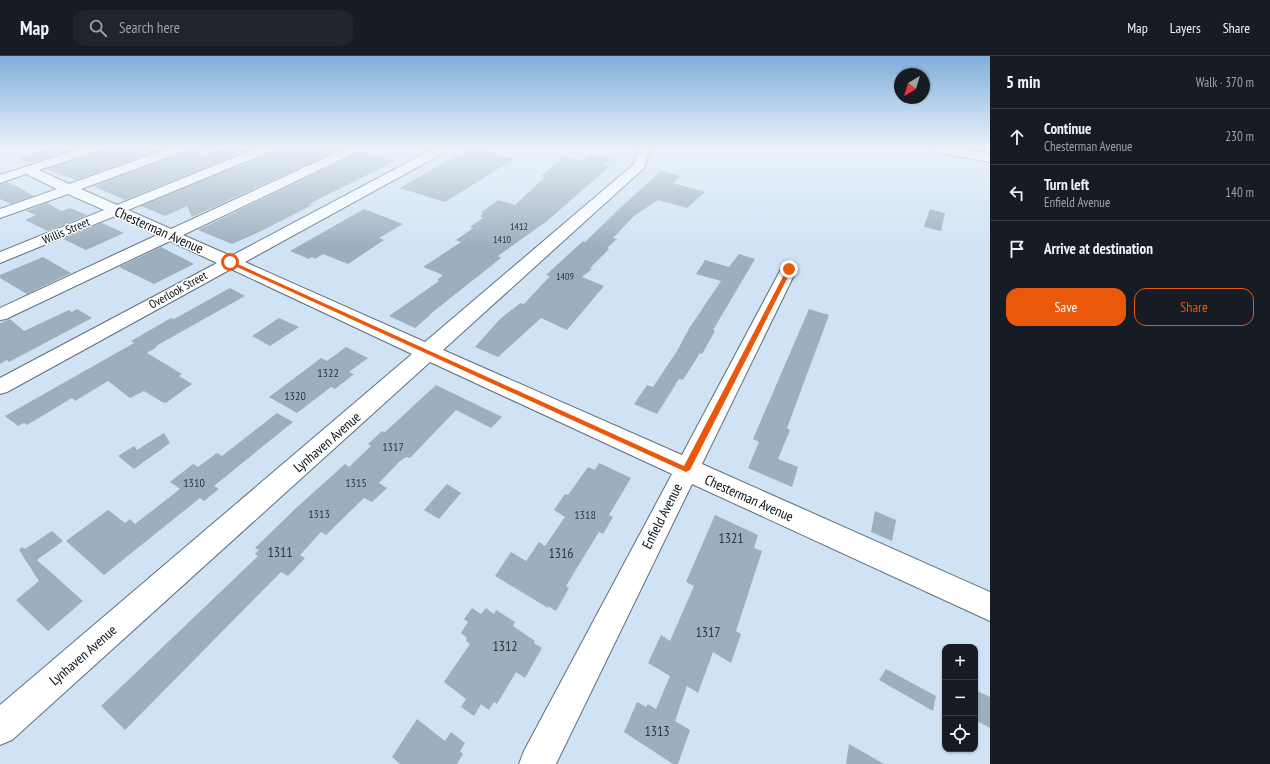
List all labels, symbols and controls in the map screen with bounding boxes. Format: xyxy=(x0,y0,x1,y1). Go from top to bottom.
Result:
search box xyxy=(73,10,353,46)
text: Map xyxy=(20,16,49,40)
icon: search xyxy=(87,17,109,39)
text: Search here xyxy=(119,18,180,37)
text: Map xyxy=(1127,19,1148,37)
text: Layers xyxy=(1170,19,1201,37)
text: Share xyxy=(1223,19,1250,37)
north arrow xyxy=(894,68,930,104)
text: 5 min xyxy=(1006,71,1040,93)
text: Walk · 370 m xyxy=(1196,74,1254,91)
text: Continue xyxy=(1044,119,1091,138)
icon: ahead xyxy=(1006,126,1028,148)
text: 230 m xyxy=(1225,128,1254,145)
text: Chesterman Avenue xyxy=(1044,138,1133,155)
text: Turn left xyxy=(1044,175,1089,194)
icon: left xyxy=(1006,182,1028,204)
text: 140 m xyxy=(1225,184,1254,201)
text: Enfield Avenue xyxy=(1044,194,1110,211)
street label: Chesterman Avenue xyxy=(112,202,206,258)
street label: Willis Street xyxy=(40,214,93,247)
house number: 1412 xyxy=(510,220,528,233)
house number: 1410 xyxy=(493,233,512,246)
icon: arrive xyxy=(1006,238,1028,260)
text: Arrive at destination xyxy=(1044,239,1153,258)
route start xyxy=(221,253,239,271)
route end xyxy=(780,260,798,278)
street label: Overlook Street xyxy=(146,267,210,312)
house number: 1409 xyxy=(556,270,574,283)
button: Save xyxy=(1006,288,1126,326)
button: Share xyxy=(1134,288,1254,326)
house number: 1322 xyxy=(317,365,339,380)
house number: 1320 xyxy=(284,388,306,403)
street label: Lynhaven Avenue xyxy=(290,408,364,476)
house number: 1317 xyxy=(382,439,404,454)
street label: Chesterman Avenue xyxy=(702,470,796,526)
house number: 1310 xyxy=(183,475,205,490)
house number: 1315 xyxy=(345,475,367,490)
street label: Enfield Avenue xyxy=(638,480,686,552)
house number: 1313 xyxy=(308,506,330,521)
house number: 1318 xyxy=(574,507,596,522)
house number: 1321 xyxy=(718,529,744,547)
house number: 1311 xyxy=(267,543,293,561)
house number: 1316 xyxy=(548,544,574,562)
street label: Lynhaven Avenue xyxy=(46,621,120,689)
house number: 1317 xyxy=(695,623,721,641)
house number: 1312 xyxy=(492,637,518,655)
map controls xyxy=(942,644,978,752)
button: + xyxy=(942,644,978,680)
button: − xyxy=(942,680,978,716)
button: locate xyxy=(942,716,978,752)
house number: 1313 xyxy=(644,722,670,740)

